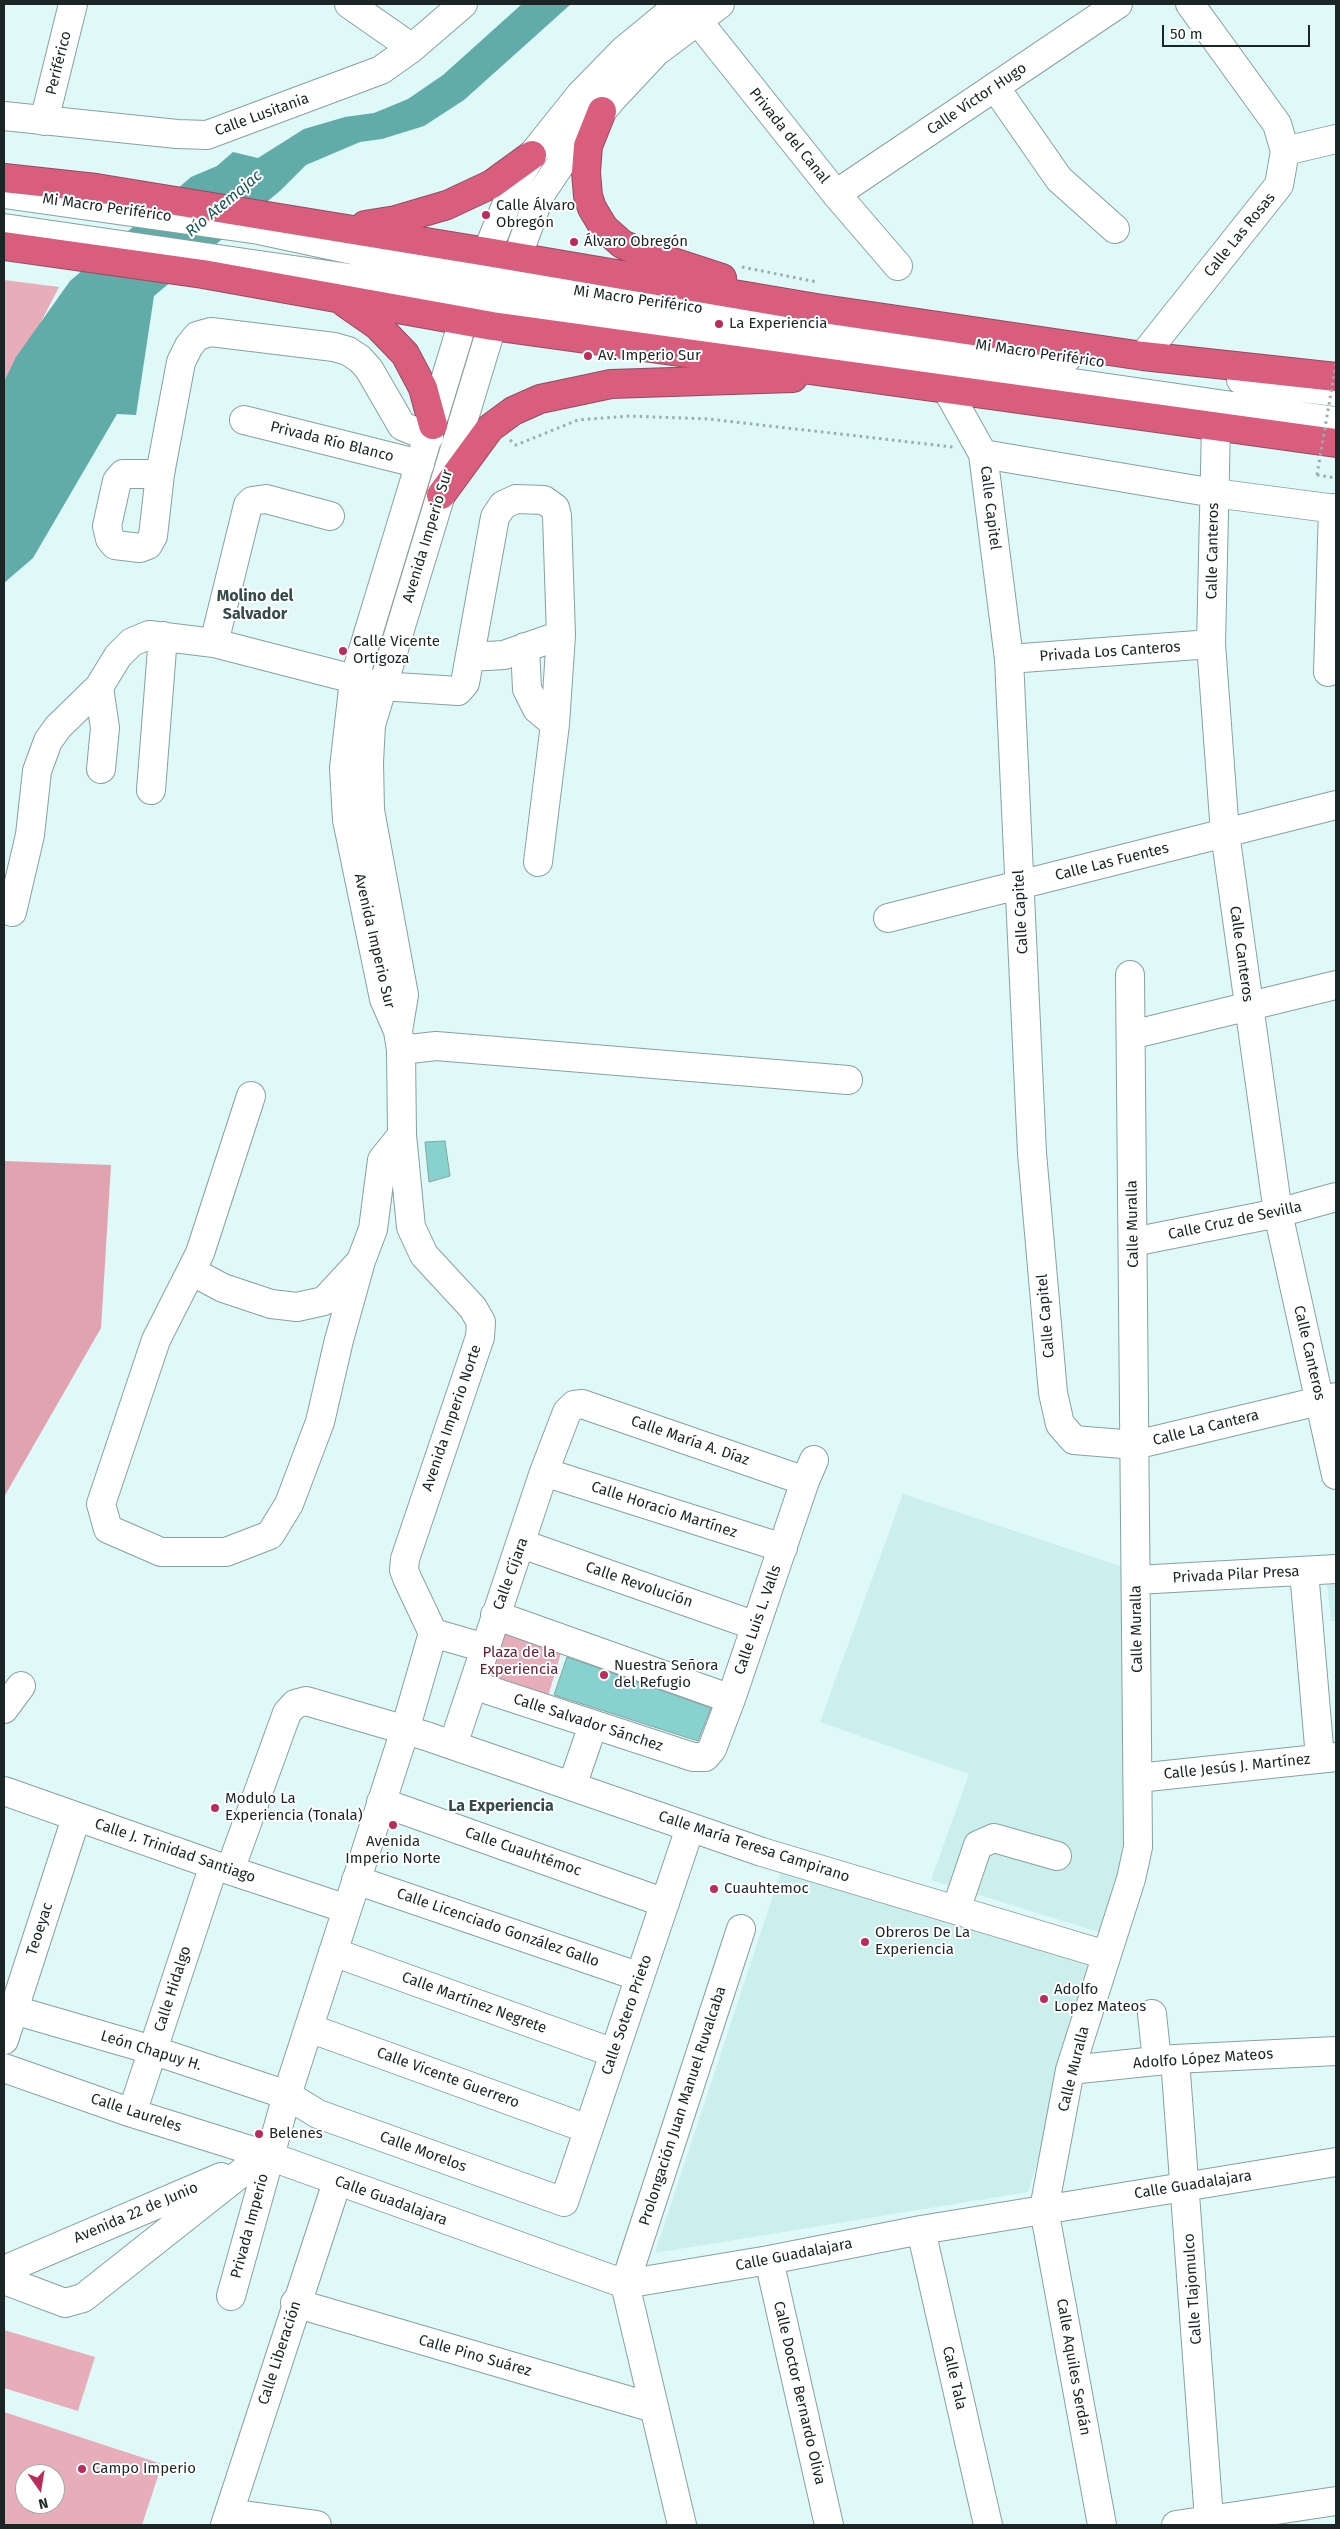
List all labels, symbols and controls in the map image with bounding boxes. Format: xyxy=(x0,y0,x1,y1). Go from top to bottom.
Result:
scale bar xyxy=(1165,15,1312,47)
text: 50 m xyxy=(1170,25,1203,43)
street label: Periférico xyxy=(42,29,76,97)
street label: Calle Víctor Hugo xyxy=(924,59,1030,139)
street label: Privada del Canal xyxy=(745,85,833,187)
street label: Calle Lusitania xyxy=(212,90,312,140)
water label: Río Atemajac xyxy=(182,166,266,242)
street label: Calle Las Rosas xyxy=(1201,189,1279,281)
street label: Mi Macro Periférico xyxy=(41,190,173,226)
place label: Calle Álvaro Obregón xyxy=(496,197,575,232)
marker: Calle Álvaro Obregón xyxy=(480,209,492,221)
place label: Álvaro Obregón xyxy=(584,233,688,251)
marker: Álvaro Obregón xyxy=(568,236,580,248)
street label: Mi Macro Periférico xyxy=(572,282,704,318)
place label: La Experiencia xyxy=(729,315,827,333)
marker: La Experiencia xyxy=(713,318,725,330)
street label: Mi Macro Periférico xyxy=(974,336,1106,372)
place label: Av. Imperio Sur xyxy=(598,347,701,365)
marker: Av. Imperio Sur xyxy=(582,350,594,362)
street label: Privada Río Blanco xyxy=(268,418,396,466)
street label: Calle Capitel xyxy=(976,465,1004,551)
street label: Avenida Imperio Sur xyxy=(399,467,457,605)
street label: Calle Canteros xyxy=(1203,502,1223,600)
district label: Molino del Salvador xyxy=(217,587,293,625)
place label: Calle Vicente Ortigoza xyxy=(353,633,440,668)
street label: Privada Los Canteros xyxy=(1039,638,1181,666)
marker: Calle Vicente Ortigoza xyxy=(337,645,349,657)
street label: Calle Las Fuentes xyxy=(1053,839,1171,885)
street label: Calle Capitel xyxy=(1010,869,1032,955)
street label: Avenida Imperio Sur xyxy=(350,872,398,1010)
street label: Calle Canteros xyxy=(1225,905,1257,1003)
street label: Calle Muralla xyxy=(1123,1180,1143,1268)
street label: Calle Cruz de Sevilla xyxy=(1166,1198,1304,1244)
street label: Calle Capitel xyxy=(1033,1273,1059,1359)
street label: Calle Canteros xyxy=(1289,1304,1329,1402)
street label: Avenida Imperio Norte xyxy=(419,1343,485,1493)
street label: Calle La Cantera xyxy=(1151,1406,1261,1450)
street label: Calle María A. Díaz xyxy=(628,1412,752,1470)
street label: Calle Horacio Martínez xyxy=(589,1478,739,1542)
street label: Calle Cíjara xyxy=(490,1535,532,1613)
street label: Calle Revolución xyxy=(583,1558,695,1612)
street label: Calle Luis L. Valls xyxy=(731,1563,785,1677)
street label: Privada Pilar Presa xyxy=(1172,1563,1300,1587)
street label: Calle Muralla xyxy=(1127,1585,1147,1673)
park label: Plaza de la Experiencia xyxy=(480,1644,558,1679)
place label: Nuestra Señora del Refugio xyxy=(614,1657,718,1692)
marker: Nuestra Señora del Refugio xyxy=(598,1669,610,1681)
street label: Calle Salvador Sánchez xyxy=(511,1690,665,1756)
street label: Calle Jesús J. Martínez xyxy=(1163,1750,1311,1784)
place label: Modulo La Experiencia (Tonala) xyxy=(225,1790,363,1825)
district label: La Experiencia xyxy=(448,1797,554,1817)
marker: Modulo La Experiencia (Tonala) xyxy=(209,1802,221,1814)
street label: Calle María Teresa Campirano xyxy=(656,1808,852,1886)
street label: Calle J. Trinidad Santiago xyxy=(92,1815,258,1887)
marker: Avenida Imperio Norte xyxy=(387,1819,399,1831)
street label: Calle Cuauhtémoc xyxy=(462,1824,584,1880)
place label: Avenida Imperio Norte xyxy=(345,1833,441,1868)
place label: Cuauhtemoc xyxy=(724,1880,809,1898)
marker: Cuauhtemoc xyxy=(708,1883,720,1895)
street label: Calle Licenciado González Gallo xyxy=(394,1885,602,1971)
street label: Teoeyac xyxy=(23,1900,57,1958)
place label: Obreros De La Experiencia xyxy=(875,1924,970,1959)
marker: Obreros De La Experiencia xyxy=(859,1936,871,1948)
street label: Calle Hidalgo xyxy=(151,1944,195,2034)
street label: Calle Sotero Prieto xyxy=(598,1952,656,2078)
street label: Calle Martínez Negrete xyxy=(399,1968,549,2038)
place label: Adolfo Lopez Mateos xyxy=(1054,1981,1146,2016)
street label: Prolongación Juan Manuel Ruvalcaba xyxy=(636,1984,730,2228)
marker: Adolfo Lopez Mateos xyxy=(1038,1993,1050,2005)
street label: Calle Muralla xyxy=(1055,2024,1093,2114)
street label: León Chapuy H. xyxy=(98,2027,204,2075)
street label: Calle Vicente Guerrero xyxy=(374,2044,522,2112)
street label: Adolfo López Mateos xyxy=(1132,2045,1274,2073)
street label: Calle Laureles xyxy=(88,2090,184,2136)
place label: Belenes xyxy=(269,2125,323,2143)
marker: Belenes xyxy=(253,2128,265,2140)
street label: Calle Morelos xyxy=(377,2128,469,2176)
street label: Calle Guadalajara xyxy=(1133,2167,1253,2203)
street label: Privada Imperio xyxy=(227,2172,273,2280)
street label: Calle Guadalajara xyxy=(332,2172,450,2230)
street label: Avenida 22 de Junio xyxy=(71,2179,201,2247)
street label: Calle Tlajomulco xyxy=(1180,2233,1206,2345)
street label: Calle Guadalajara xyxy=(734,2235,854,2275)
street label: Calle Aquiles Serdán xyxy=(1052,2297,1094,2437)
street label: Calle Liberación xyxy=(255,2299,305,2407)
street label: Calle Doctor Bernardo Oliva xyxy=(769,2299,829,2487)
street label: Calle Pino Suárez xyxy=(416,2331,534,2381)
street label: Calle Tala xyxy=(938,2344,970,2412)
place label: Campo Imperio xyxy=(92,2460,196,2478)
marker: Campo Imperio xyxy=(76,2463,88,2475)
north arrow xyxy=(15,2464,65,2514)
text: N xyxy=(37,2494,50,2512)

